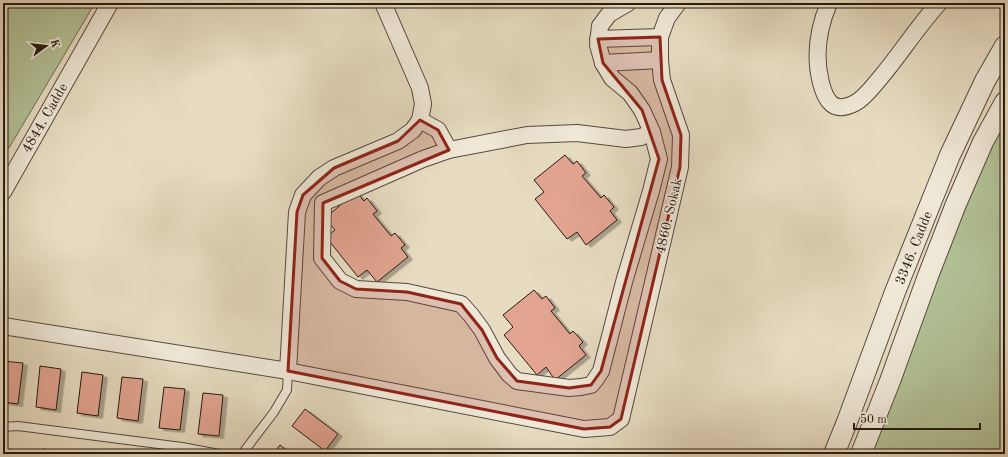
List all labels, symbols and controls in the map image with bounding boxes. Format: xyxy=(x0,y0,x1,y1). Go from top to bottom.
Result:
north arrow xyxy=(26,26,66,66)
text: K xyxy=(48,38,61,50)
street label: 4844. Cadde xyxy=(20,81,70,155)
street label: 4860. Sokak xyxy=(653,177,685,255)
street label: 3346. Cadde xyxy=(893,209,935,287)
scale bar xyxy=(854,405,980,431)
text: 50 m xyxy=(860,413,887,426)

